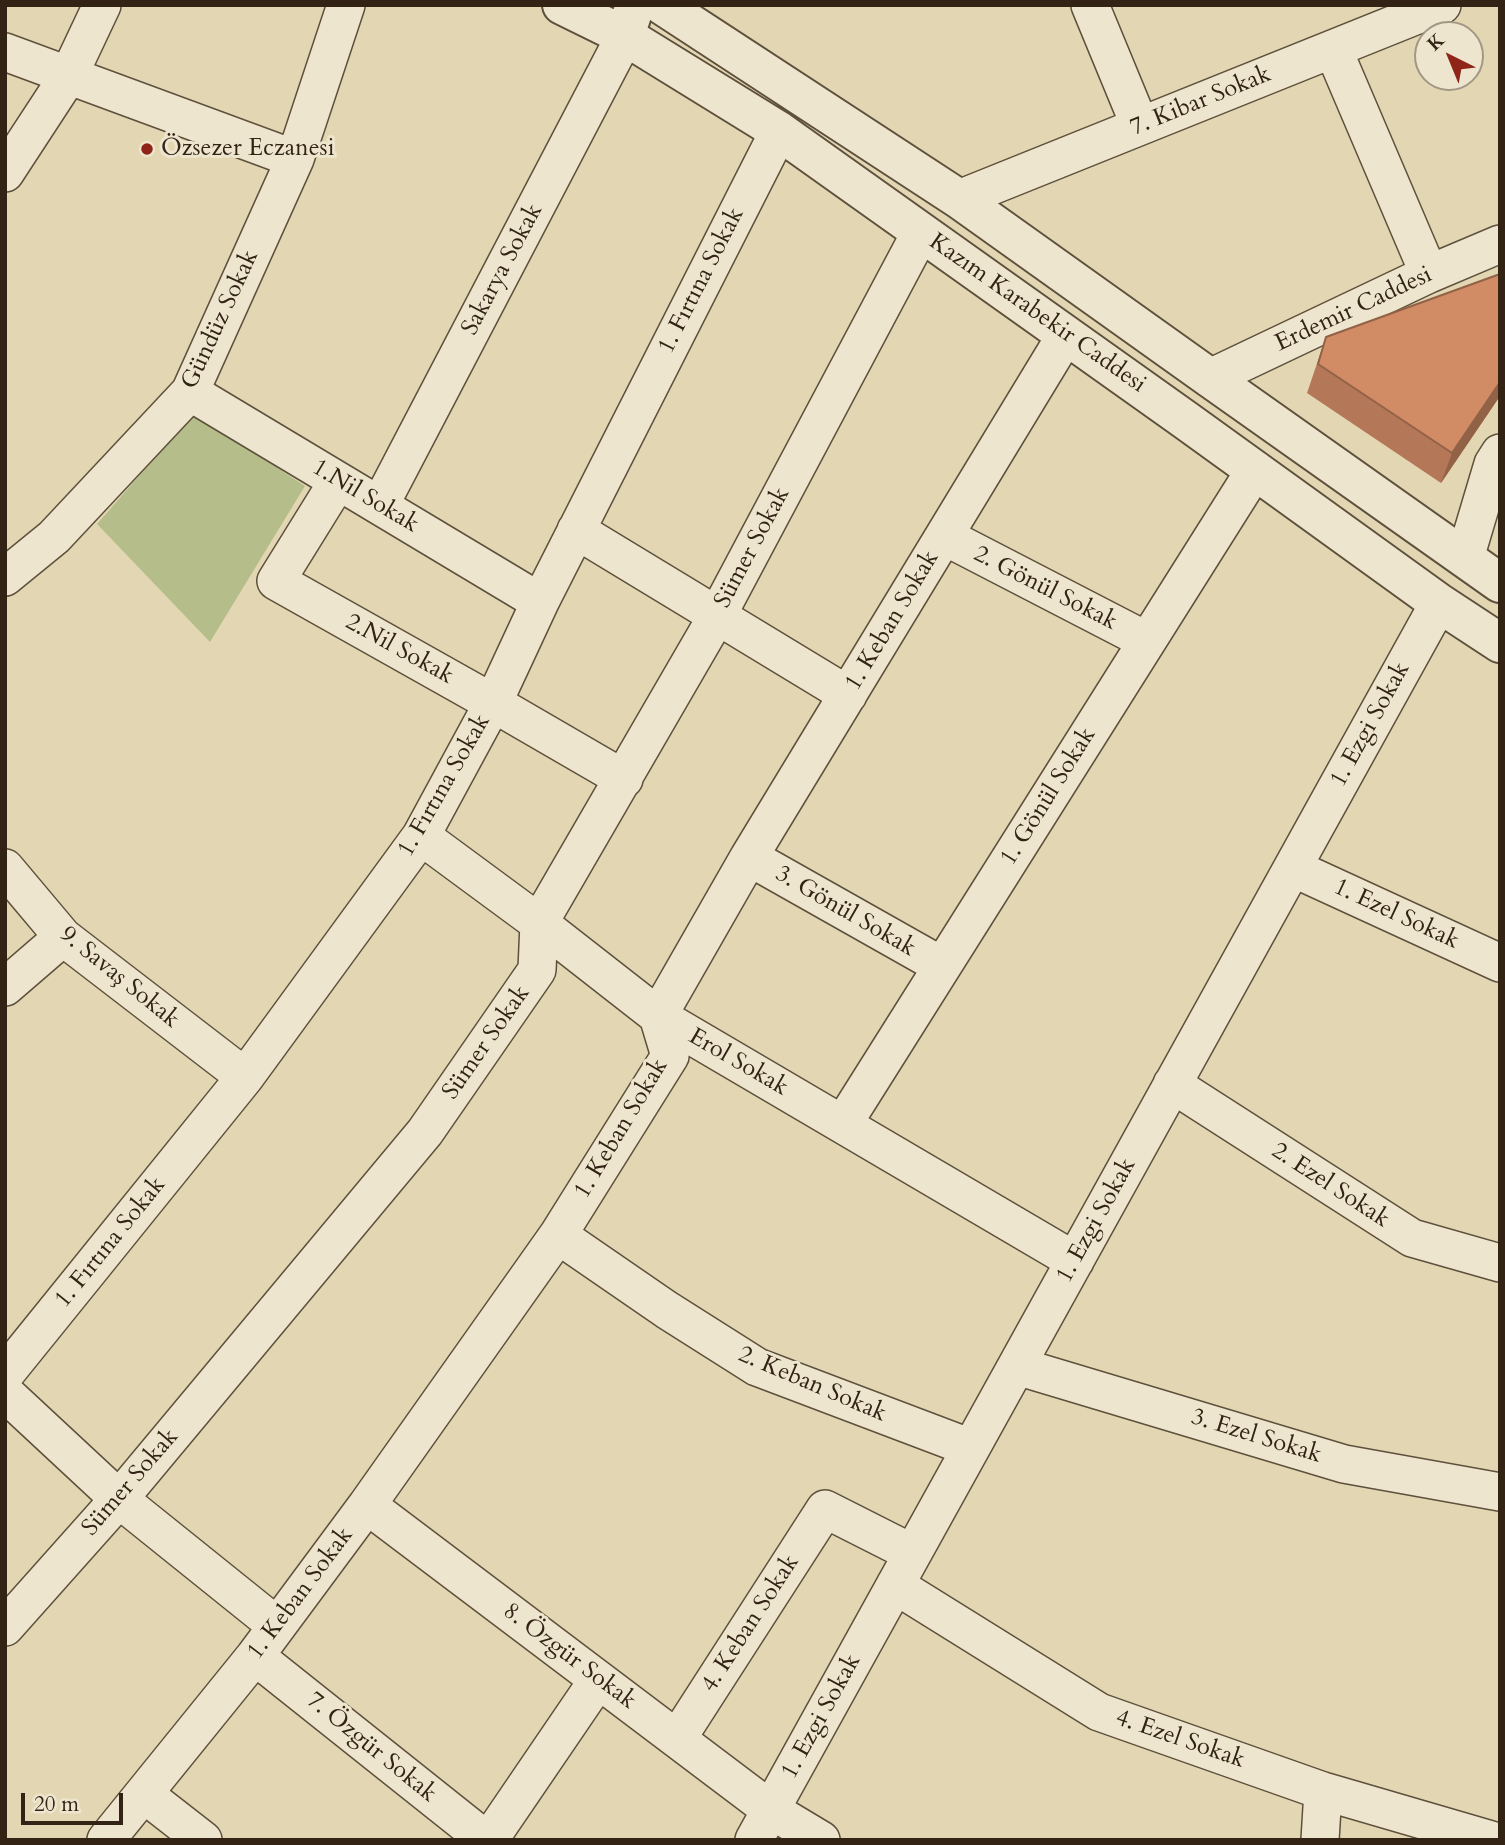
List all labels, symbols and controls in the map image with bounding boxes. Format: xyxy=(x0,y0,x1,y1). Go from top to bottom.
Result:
north arrow xyxy=(1414,21,1484,91)
text: K xyxy=(1422,27,1451,57)
street label: 7. Kibar Sokak xyxy=(1127,61,1275,143)
place label: Özsezer Eczanesi xyxy=(161,135,334,163)
marker: Özsezer Eczanesi xyxy=(139,141,155,157)
street label: Sakarya Sokak xyxy=(456,199,550,341)
street label: 1. Fırtına Sokak xyxy=(653,203,751,359)
street label: Kazım Karabekir Caddesi xyxy=(923,228,1151,400)
street label: Gündüz Sokak xyxy=(176,246,266,394)
street label: Erdemir Caddesi xyxy=(1271,261,1437,359)
street label: 1.Nil Sokak xyxy=(306,454,424,540)
street label: Sümer Sokak xyxy=(709,483,797,613)
street label: 2. Gönül Sokak xyxy=(968,540,1122,638)
street label: 1. Keban Sokak xyxy=(840,546,946,696)
street label: 2.Nil Sokak xyxy=(340,609,458,691)
street label: 1. Ezgi Sokak xyxy=(1325,658,1417,792)
street label: 1. Fırtına Sokak xyxy=(393,710,497,862)
street label: 1. Gönül Sokak xyxy=(995,723,1103,871)
street label: 3. Gönül Sokak xyxy=(770,860,920,964)
street label: 1. Ezel Sokak xyxy=(1329,873,1463,957)
street label: 9. Savaş Sokak xyxy=(53,921,185,1035)
street label: Sümer Sokak xyxy=(437,980,537,1106)
street label: Erol Sokak xyxy=(683,1023,793,1103)
street label: 1. Keban Sokak xyxy=(569,1054,675,1204)
street label: 2. Ezel Sokak xyxy=(1266,1137,1394,1235)
street label: 1. Ezgi Sokak xyxy=(1051,1154,1143,1288)
street label: 1. Fırtına Sokak xyxy=(50,1172,172,1314)
street label: 2. Keban Sokak xyxy=(734,1341,890,1429)
street label: 3. Ezel Sokak xyxy=(1187,1404,1325,1470)
street label: Sümer Sokak xyxy=(77,1424,185,1542)
street label: 1. Keban Sokak xyxy=(242,1522,360,1666)
street label: 4. Keban Sokak xyxy=(696,1550,806,1698)
street label: 8. Özgür Sokak xyxy=(497,1598,641,1716)
street label: 1. Ezgi Sokak xyxy=(776,1650,868,1784)
street label: 7. Özgür Sokak xyxy=(300,1687,442,1809)
street label: 4. Ezel Sokak xyxy=(1112,1704,1248,1776)
scale bar xyxy=(24,1778,126,1822)
text: 20 m xyxy=(34,1790,79,1819)

